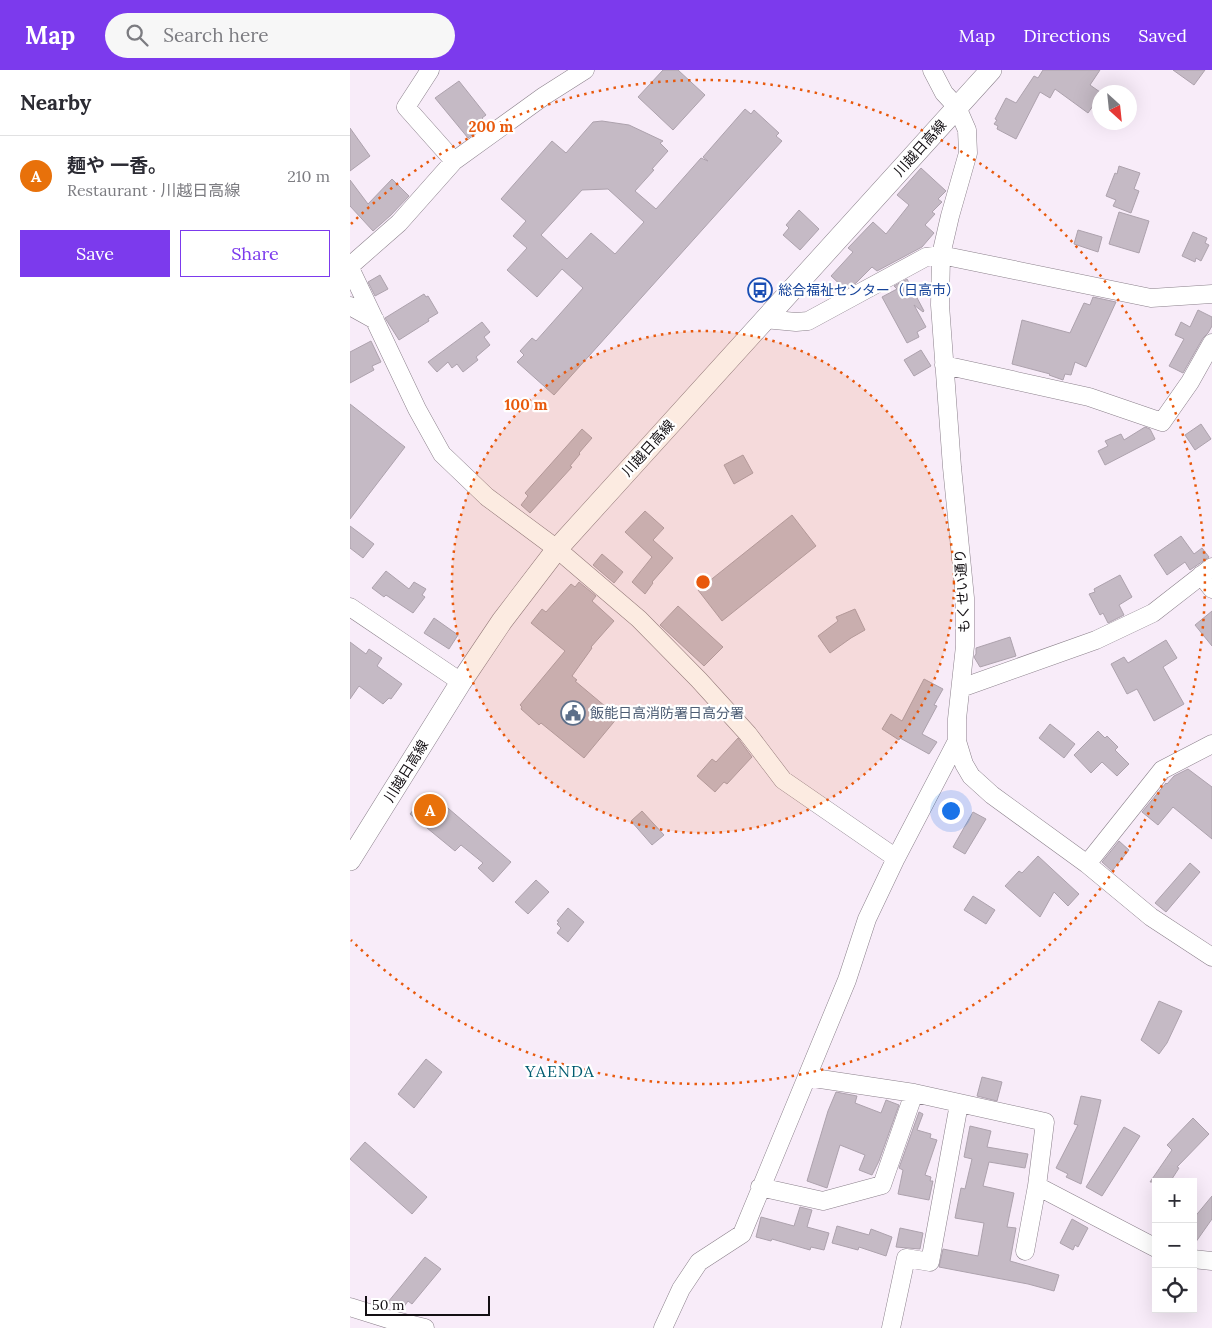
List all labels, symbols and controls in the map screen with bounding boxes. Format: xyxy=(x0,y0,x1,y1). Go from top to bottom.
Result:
search box xyxy=(105,13,455,58)
text: Map xyxy=(25,20,75,51)
icon: search xyxy=(123,21,151,49)
text: Search here xyxy=(163,23,269,47)
text: Map xyxy=(959,24,995,47)
text: Directions xyxy=(1023,24,1110,47)
text: Saved xyxy=(1138,24,1187,47)
north arrow xyxy=(1092,85,1137,130)
text: Nearby xyxy=(20,89,91,116)
street label: 川越日高線 xyxy=(890,116,950,180)
text: 200 m xyxy=(469,117,514,136)
text: 麺や 一香。 xyxy=(67,153,167,177)
text: A xyxy=(31,166,41,186)
text: 210 m xyxy=(287,166,330,186)
text: Restaurant · 川越日高線 xyxy=(67,180,240,200)
button: Save xyxy=(20,230,170,277)
button: Share xyxy=(180,230,330,277)
bus stop icon: 総合福祉センター（日高市） xyxy=(747,277,773,303)
place label: 総合福祉センター（日高市） xyxy=(778,281,960,299)
text: 100 m xyxy=(505,395,548,414)
street label: 川越日高線 xyxy=(618,416,678,480)
street label: もくせい通り xyxy=(951,549,973,633)
centre of rings xyxy=(694,573,712,591)
public building icon: 飯能日高消防署日高分署 xyxy=(560,700,586,726)
place label: 飯能日高消防署日高分署 xyxy=(590,704,744,722)
street label: 川越日高線 xyxy=(380,737,432,805)
pin: A xyxy=(414,791,446,829)
your location xyxy=(938,798,964,824)
district label: YAENDA xyxy=(524,1061,595,1081)
map controls xyxy=(1152,1178,1197,1313)
button: + xyxy=(1152,1178,1197,1223)
button: − xyxy=(1152,1223,1197,1268)
button: locate xyxy=(1152,1268,1197,1313)
scale bar xyxy=(365,1293,490,1316)
text: 50 m xyxy=(372,1296,405,1314)

